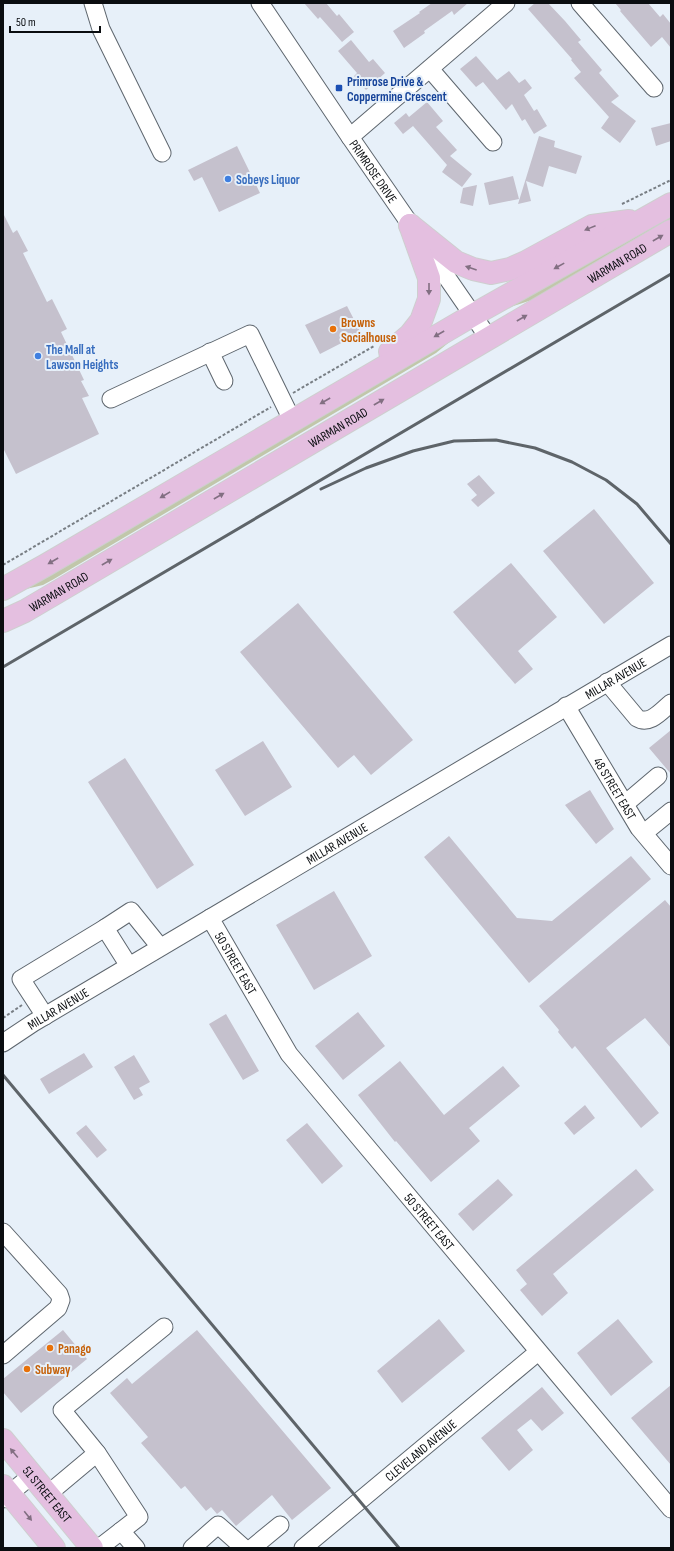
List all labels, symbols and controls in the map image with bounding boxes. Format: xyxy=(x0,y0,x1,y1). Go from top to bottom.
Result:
scale bar xyxy=(10,8,100,34)
text: 50 m xyxy=(16,15,36,30)
place label: Primrose Drive & Coppermine Crescent xyxy=(347,74,448,105)
marker: Primrose Drive & Coppermine Crescent xyxy=(334,83,344,93)
street label: PRIMROSE DRIVE xyxy=(345,137,400,207)
place label: Sobeys Liquor xyxy=(236,172,300,188)
marker: Sobeys Liquor xyxy=(223,174,233,184)
one-way arrow xyxy=(584,226,596,232)
one-way arrow xyxy=(652,234,664,241)
street label: WARMAN ROAD xyxy=(585,240,650,287)
one-way arrow xyxy=(554,262,565,269)
one-way arrow xyxy=(465,264,477,270)
one-way arrow xyxy=(426,283,432,296)
one-way arrow xyxy=(516,314,528,321)
place label: Browns Socialhouse xyxy=(341,315,397,346)
marker: Browns Socialhouse xyxy=(328,324,338,334)
one-way arrow xyxy=(433,331,445,338)
place label: The Mall at Lawson Heights xyxy=(46,342,118,373)
marker: The Mall at Lawson Heights xyxy=(33,351,43,361)
one-way arrow xyxy=(319,397,331,404)
one-way arrow xyxy=(373,399,385,406)
street label: WARMAN ROAD xyxy=(306,404,371,452)
one-way arrow xyxy=(159,492,171,499)
one-way arrow xyxy=(213,493,225,500)
one-way arrow xyxy=(47,558,59,565)
one-way arrow xyxy=(101,559,113,566)
street label: WARMAN ROAD xyxy=(26,569,92,616)
street label: MILLAR AVENUE xyxy=(582,654,650,703)
street label: 48 STREET EAST xyxy=(590,755,639,823)
street label: MILLAR AVENUE xyxy=(304,820,371,868)
street label: 50 STREET EAST xyxy=(211,929,260,998)
street label: MILLAR AVENUE xyxy=(25,985,92,1033)
street label: 50 STREET EAST xyxy=(400,1190,457,1254)
place label: Panago xyxy=(58,1341,92,1357)
marker: Panago xyxy=(45,1343,55,1353)
place label: Subway xyxy=(35,1362,71,1378)
marker: Subway xyxy=(22,1364,32,1374)
street label: CLEVELAND AVENUE xyxy=(382,1416,460,1485)
one-way arrow xyxy=(9,1448,18,1459)
street label: 51 STREET EAST xyxy=(19,1463,75,1526)
one-way arrow xyxy=(23,1510,32,1521)

